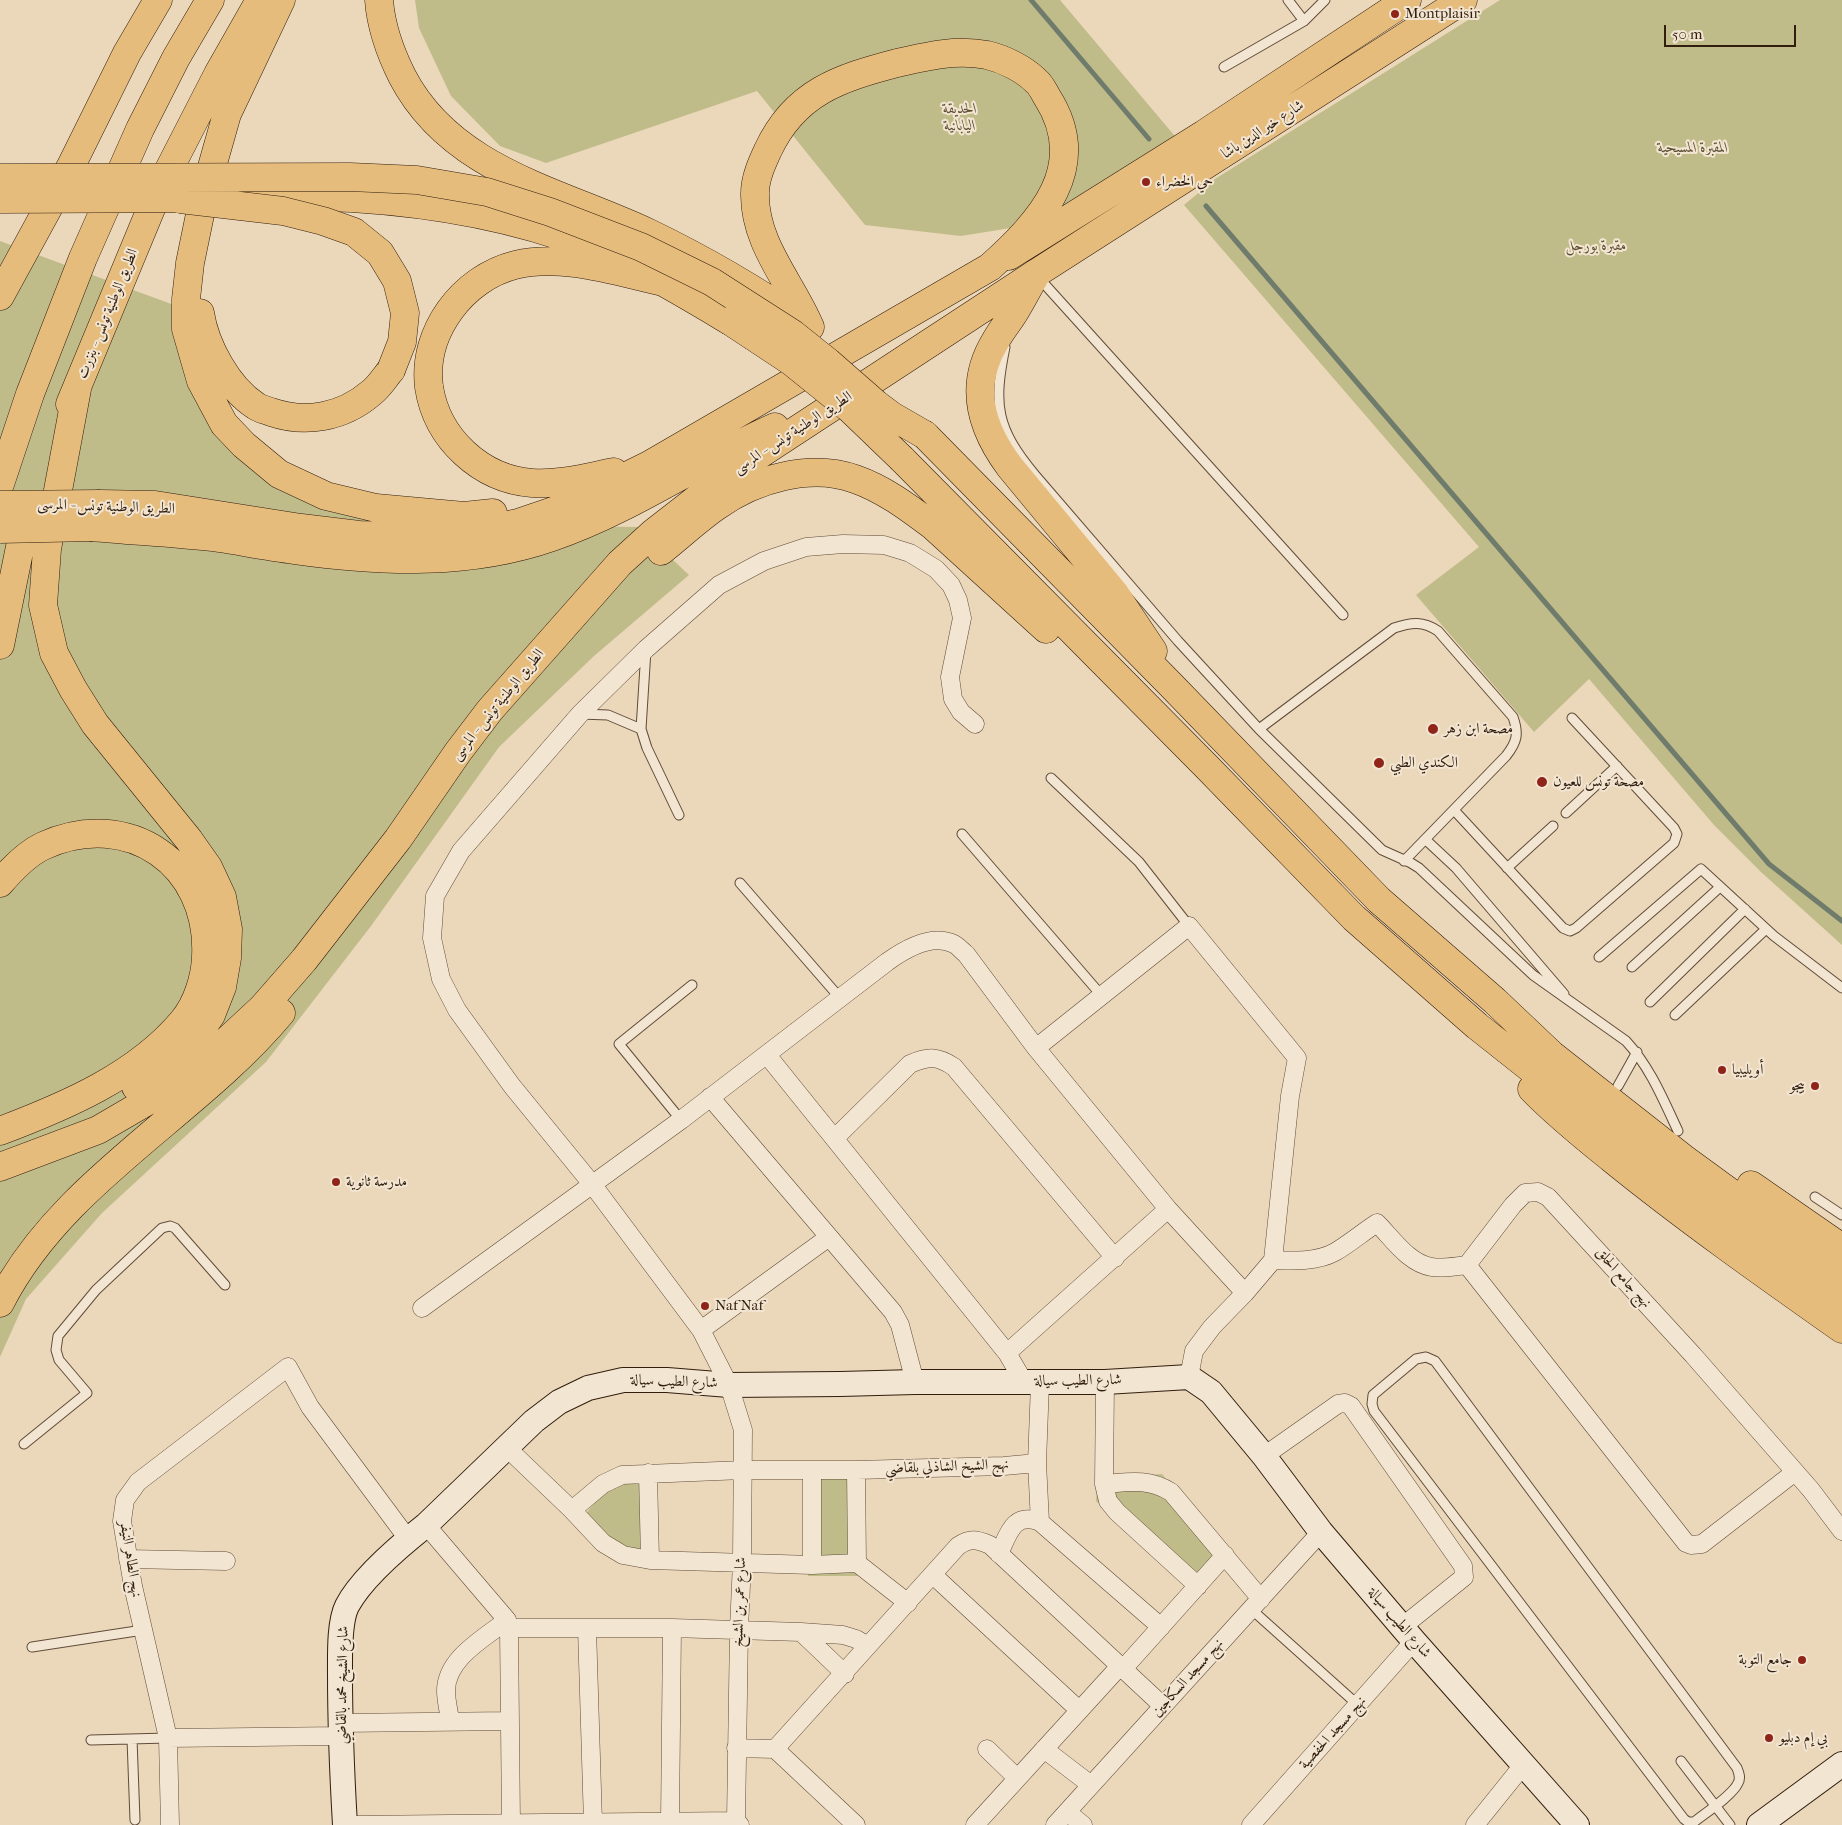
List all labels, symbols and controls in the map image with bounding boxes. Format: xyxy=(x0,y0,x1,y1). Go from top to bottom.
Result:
place label: Montplaisir xyxy=(1405,5,1480,23)
marker: Montplaisir xyxy=(1389,8,1401,20)
scale bar xyxy=(1667,15,1800,47)
text: 50 m xyxy=(1672,25,1702,43)
street label: شارع خير الدين باشا xyxy=(1218,97,1308,163)
park label: الحديقة اليابانية xyxy=(943,100,977,135)
park label: المقبرة المسيحية xyxy=(1658,139,1728,157)
place label: حي الخضراء xyxy=(1156,173,1213,191)
marker: حي الخضراء xyxy=(1140,176,1152,188)
park label: مقبرة بورجل xyxy=(1565,237,1627,255)
street label: الطريق الوطنية تونس - بنزرت xyxy=(74,246,142,382)
street label: الطريق الوطنية تونس - المرسى xyxy=(730,388,856,478)
street label: الطريق الوطنية تونس - المرسى xyxy=(37,496,175,518)
street label: الطريق الوطنية تونس - المرسى xyxy=(448,646,548,764)
place label: مصحة ابن زهر xyxy=(1444,720,1513,738)
marker: مصحة ابن زهر xyxy=(1426,722,1440,736)
place label: الكندي الطبي xyxy=(1390,754,1458,772)
marker: الكندي الطبي xyxy=(1372,756,1386,770)
place label: مصحة تونس للعيون xyxy=(1553,773,1644,791)
marker: مصحة تونس للعيون xyxy=(1535,775,1549,789)
place label: أويليبيا xyxy=(1732,1061,1764,1079)
marker: أويليبيا xyxy=(1716,1064,1728,1076)
place label: بيجو xyxy=(1790,1077,1805,1095)
marker: بيجو xyxy=(1809,1080,1821,1092)
place label: مدرسة ثانوية xyxy=(346,1173,407,1191)
marker: مدرسة ثانوية xyxy=(330,1176,342,1188)
street label: نهج جامع الحلق xyxy=(1591,1244,1655,1312)
place label: NafNaf xyxy=(715,1297,764,1315)
marker: NafNaf xyxy=(699,1300,711,1312)
street label: شارع الطيب سيالة xyxy=(630,1371,718,1393)
street label: شارع الطيب سيالة xyxy=(1034,1371,1122,1391)
street label: نهج الشيخ الشاذلي بلقاضي xyxy=(885,1456,1009,1478)
street label: نهج الطاهر النيفر xyxy=(115,1519,145,1599)
street label: شارع عمر بن الشيخ xyxy=(729,1557,751,1647)
street label: شارع الطيب سيالة xyxy=(1364,1584,1434,1662)
street label: شارع الشيخ محمد بالقاضي xyxy=(333,1626,353,1744)
street label: نهج مسجد السكاجين xyxy=(1148,1635,1228,1721)
place label: جامع التوبة xyxy=(1739,1651,1792,1669)
marker: جامع التوبة xyxy=(1796,1654,1808,1666)
street label: نهج مسجد الحفصية xyxy=(1296,1693,1370,1773)
place label: بي إم دبليو xyxy=(1779,1729,1828,1747)
marker: بي إم دبليو xyxy=(1763,1732,1775,1744)

